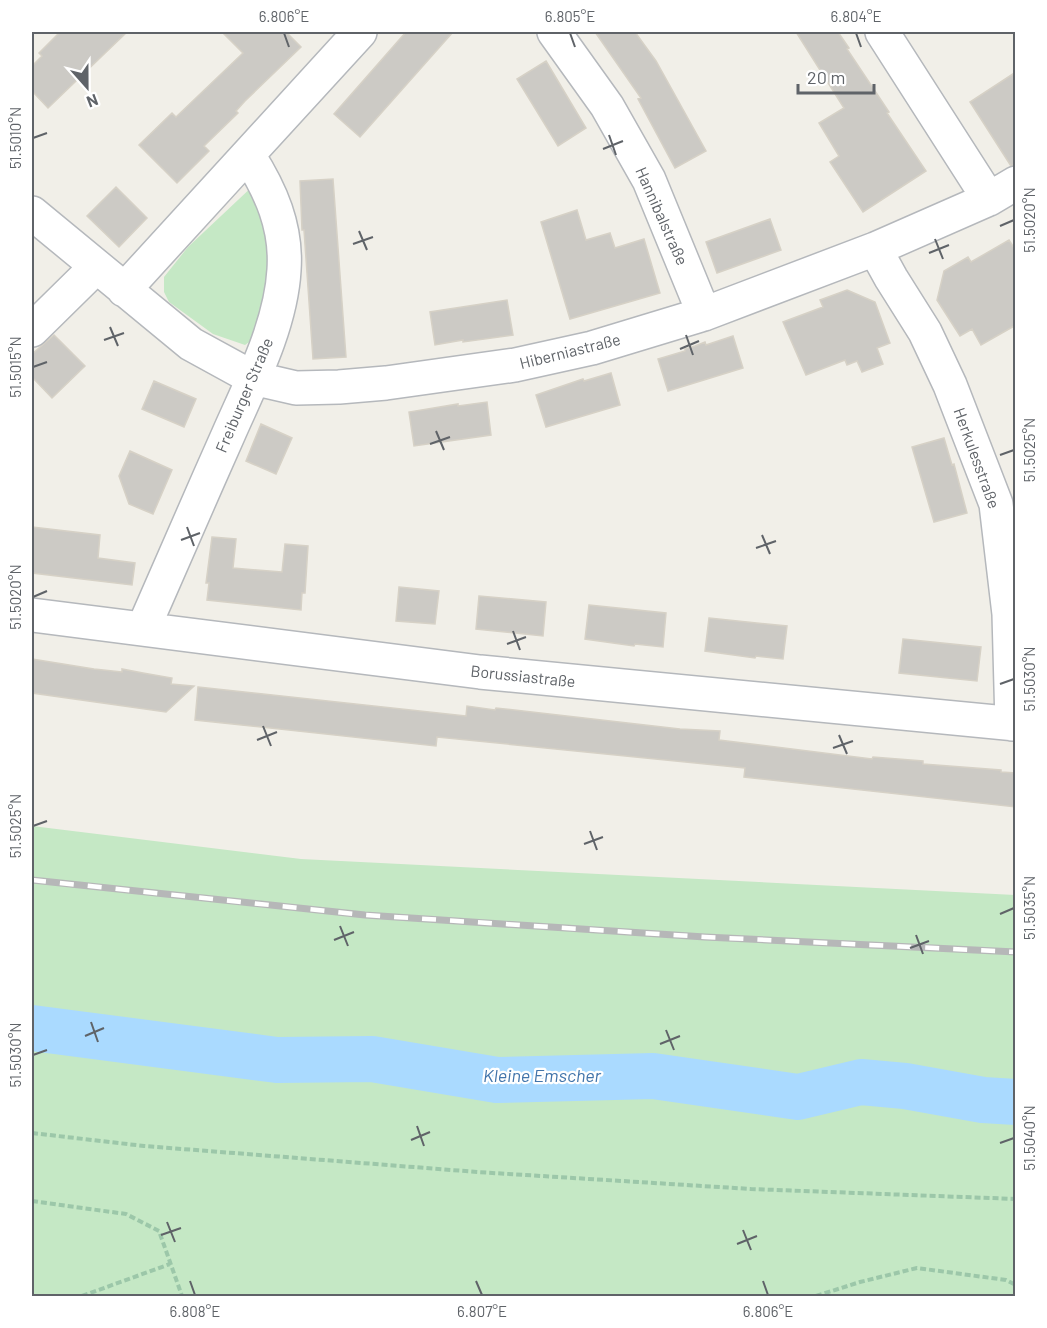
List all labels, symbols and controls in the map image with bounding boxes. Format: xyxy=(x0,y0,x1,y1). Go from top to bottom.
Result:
text: 6.806°E xyxy=(259,7,309,25)
text: 6.805°E xyxy=(545,7,595,25)
text: 6.804°E xyxy=(830,7,882,25)
north arrow xyxy=(57,57,117,117)
scale bar xyxy=(798,57,874,95)
text: 20 m xyxy=(807,66,845,88)
text: N xyxy=(84,91,101,112)
text: 51.5010°N xyxy=(6,107,24,169)
street label: Hannibalstraße xyxy=(632,164,693,268)
text: 51.5020°N xyxy=(1020,187,1038,253)
street label: Hiberniastraße xyxy=(517,329,622,372)
street label: Freiburger Straße xyxy=(211,335,276,455)
text: 51.5015°N xyxy=(6,336,24,398)
street label: Herkulesstraße xyxy=(950,405,1004,511)
text: 51.5025°N xyxy=(1020,418,1038,482)
text: 51.5020°N xyxy=(6,564,24,630)
text: 51.5030°N xyxy=(1020,647,1038,711)
street label: Borussiastraße xyxy=(470,661,576,690)
text: 51.5025°N xyxy=(6,794,24,858)
text: 51.5035°N xyxy=(1020,876,1038,940)
text: 51.5030°N xyxy=(6,1023,24,1087)
water label: Kleine Emscher xyxy=(483,1064,602,1086)
text: 51.5040°N xyxy=(1020,1105,1038,1171)
text: 6.808°E xyxy=(170,1302,220,1320)
text: 6.807°E xyxy=(457,1302,507,1320)
text: 6.806°E xyxy=(743,1302,793,1320)

